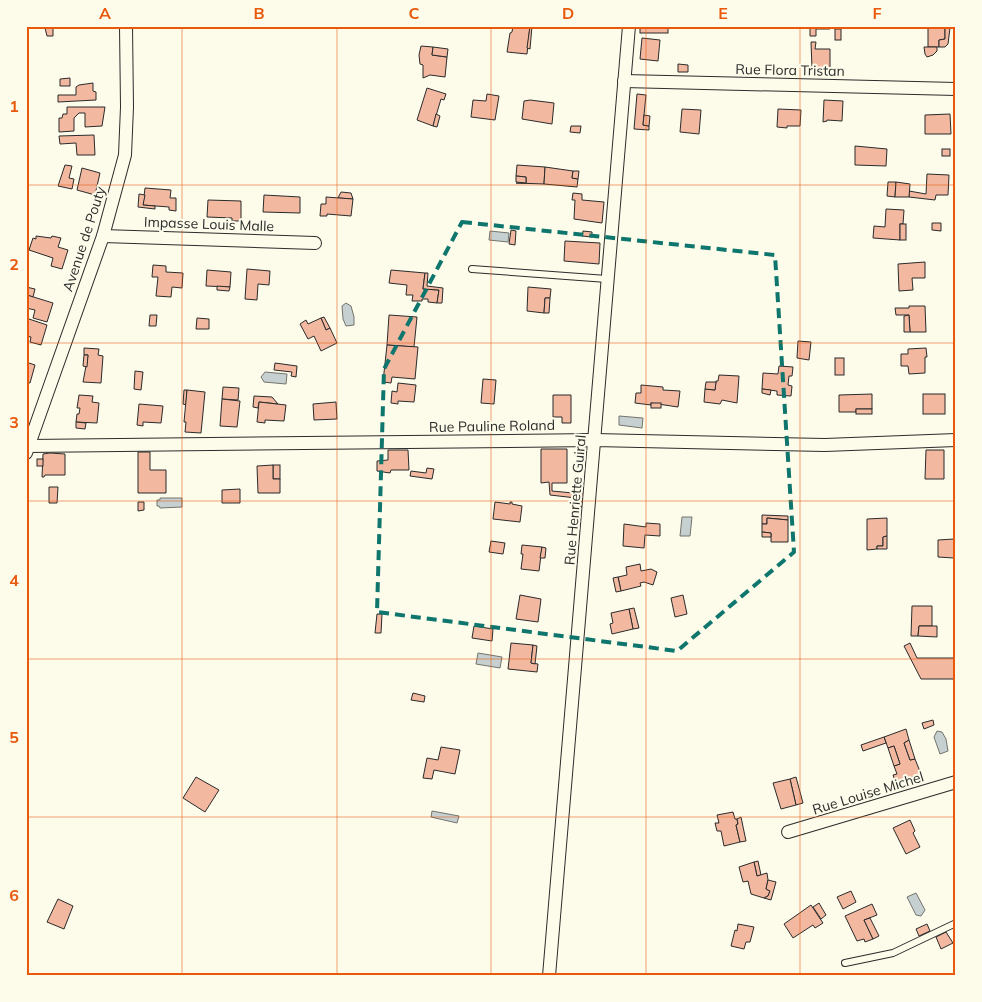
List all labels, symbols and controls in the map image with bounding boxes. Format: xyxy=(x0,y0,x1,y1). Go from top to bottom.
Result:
text: A xyxy=(99,3,111,23)
text: B xyxy=(253,3,265,23)
text: C xyxy=(409,3,420,23)
text: D xyxy=(562,3,574,23)
text: E xyxy=(718,3,728,23)
text: F xyxy=(872,3,882,23)
street label: Rue Flora Tristan xyxy=(735,60,845,80)
text: 1 xyxy=(9,96,19,116)
street label: Avenue de Pouty xyxy=(59,184,110,294)
street label: Impasse Louis Malle xyxy=(144,213,274,235)
text: 2 xyxy=(9,254,19,274)
text: 3 xyxy=(9,412,19,432)
street label: Rue Pauline Roland xyxy=(429,416,555,436)
street label: Rue Henriette Guiral xyxy=(560,434,590,566)
text: 4 xyxy=(9,570,19,590)
text: 5 xyxy=(9,727,19,747)
street label: Rue Louise Michel xyxy=(810,767,926,819)
text: 6 xyxy=(9,885,19,905)

